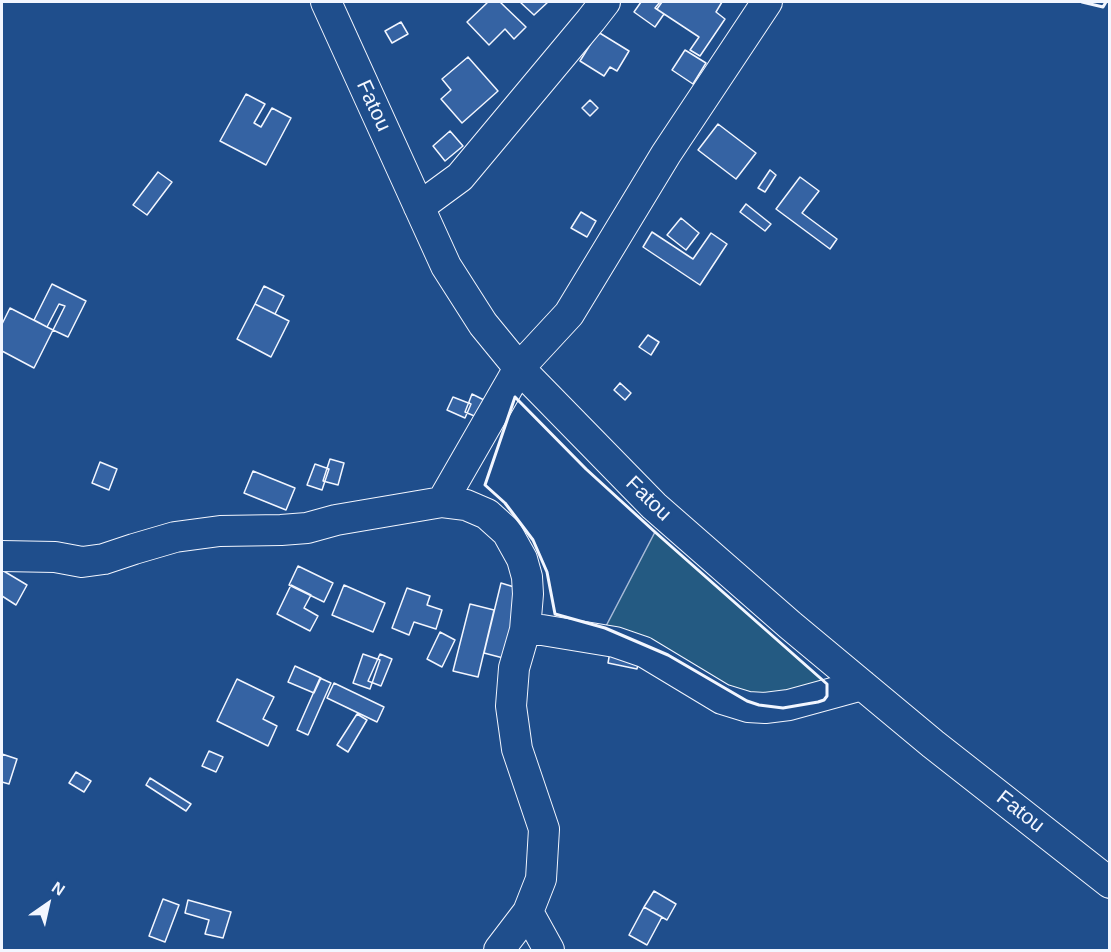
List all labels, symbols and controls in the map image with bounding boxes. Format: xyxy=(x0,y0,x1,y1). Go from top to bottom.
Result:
street label: Fatou xyxy=(350,76,396,136)
street label: Fatou xyxy=(620,471,676,527)
street label: Fatou xyxy=(991,786,1049,838)
north arrow xyxy=(18,874,78,934)
text: N xyxy=(49,878,68,899)

